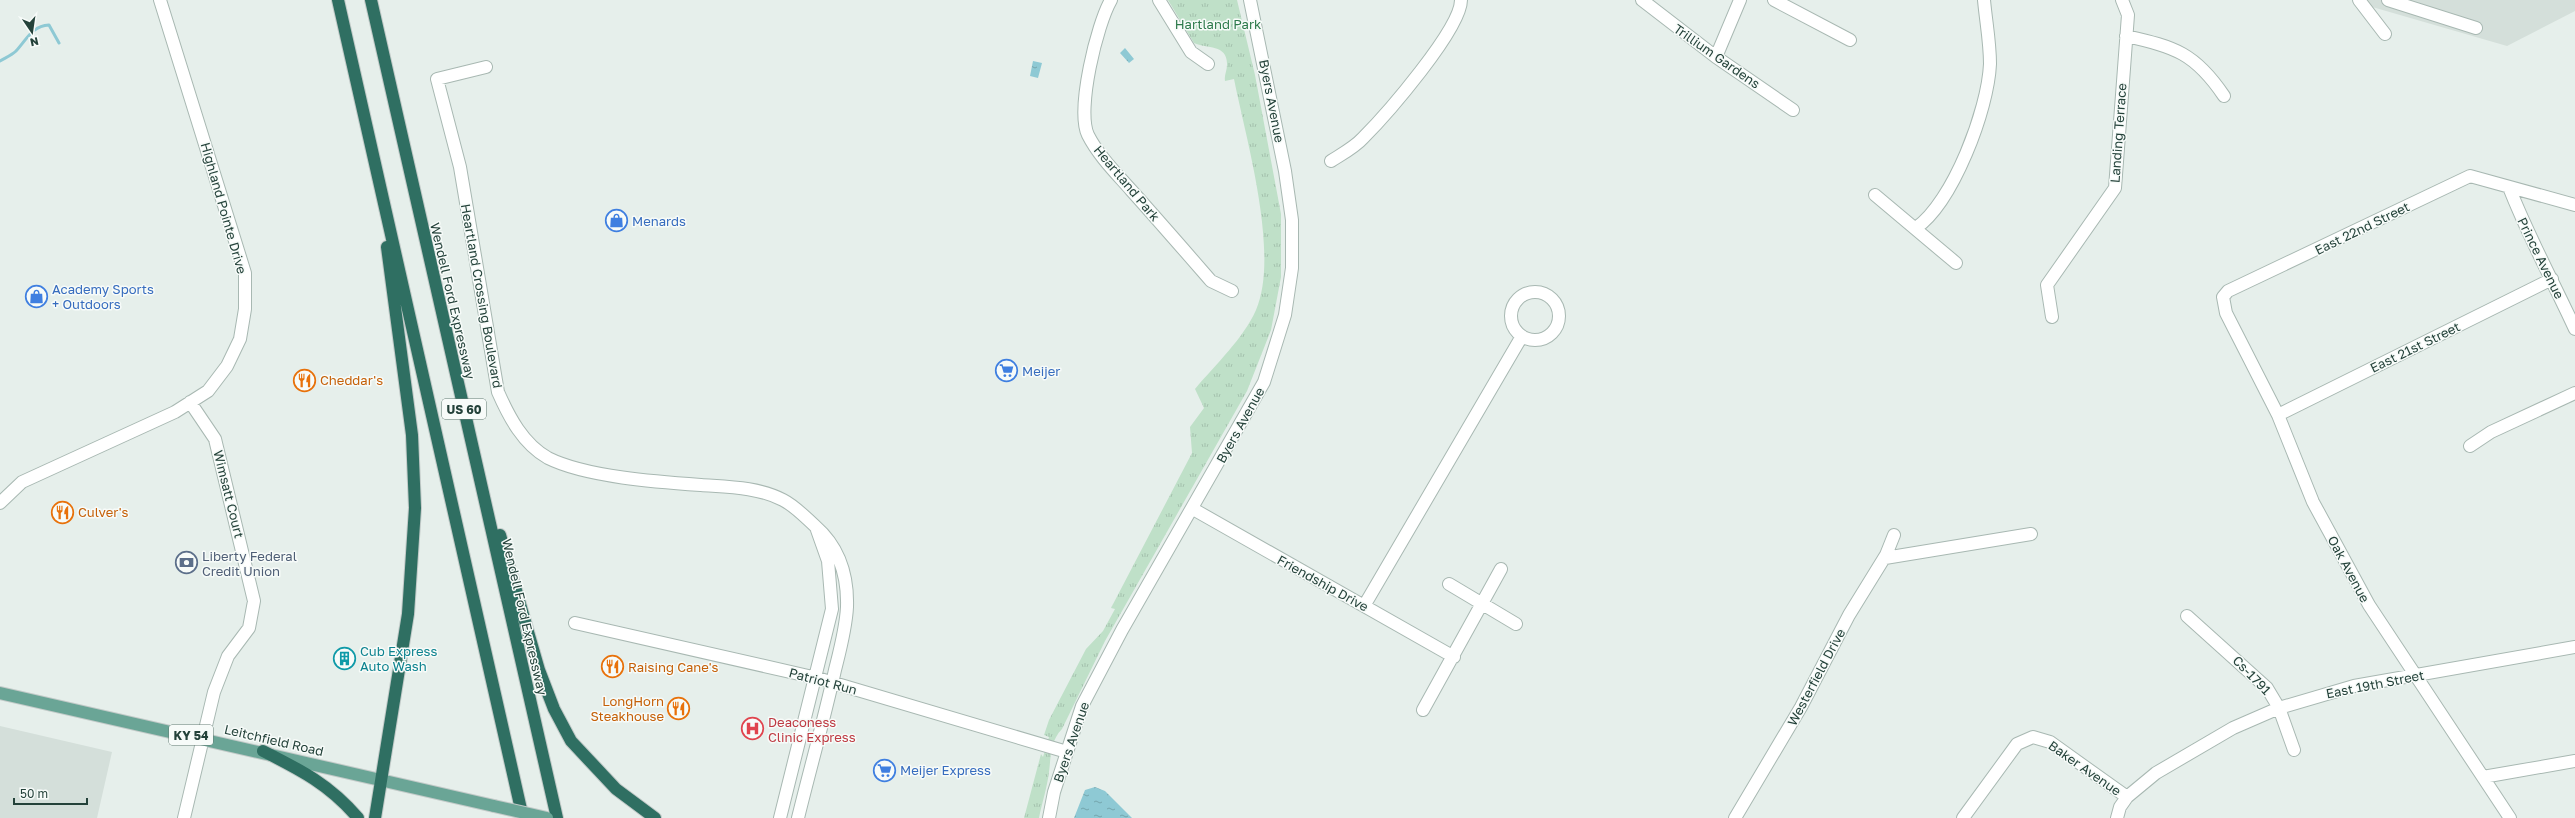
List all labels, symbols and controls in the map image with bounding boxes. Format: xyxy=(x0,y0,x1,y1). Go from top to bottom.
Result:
north arrow xyxy=(12,12,52,52)
park label: Hartland Park xyxy=(1175,16,1262,32)
street label: Trillium Gardens xyxy=(1671,20,1763,92)
text: N xyxy=(29,35,40,50)
street label: Byers Avenue xyxy=(1256,58,1288,144)
street label: Landing Terrace xyxy=(2107,83,2129,183)
street label: Highland Pointe Drive xyxy=(198,141,250,275)
street label: Heartland Park xyxy=(1091,142,1164,225)
street label: East 22nd Street xyxy=(2312,198,2412,258)
street label: Heartland Crossing Boulevard xyxy=(458,203,506,389)
shop icon: Menards xyxy=(604,208,630,234)
place label: Menards xyxy=(632,213,686,229)
street label: Prince Avenue xyxy=(2514,215,2568,301)
street label: Wendell Ford Expressway xyxy=(427,221,479,382)
place label: Academy Sports + Outdoors xyxy=(52,281,154,312)
shop icon: Academy Sports + Outdoors xyxy=(24,283,50,309)
street label: East 21st Street xyxy=(2367,318,2463,376)
supermarket icon: Meijer xyxy=(994,358,1020,384)
place label: Meijer xyxy=(1022,363,1060,379)
restaurant icon: Cheddar's xyxy=(291,367,317,393)
place label: Cheddar's xyxy=(320,372,383,388)
street label: Byers Avenue xyxy=(1213,384,1267,466)
road number: US 60 xyxy=(442,399,486,419)
street label: Wimsatt Court xyxy=(210,448,248,540)
restaurant icon: Culver's xyxy=(49,499,75,525)
place label: Culver's xyxy=(78,504,129,520)
street label: Oak Avenue xyxy=(2325,533,2373,605)
street label: Wendell Ford Expressway xyxy=(499,537,551,698)
place label: Liberty Federal Credit Union xyxy=(202,548,297,579)
bank icon: Liberty Federal Credit Union xyxy=(174,550,200,576)
street label: Friendship Drive xyxy=(1275,551,1371,615)
street label: Westerfield Drive xyxy=(1784,626,1848,728)
place label: Cub Express Auto Wash xyxy=(360,643,437,674)
building icon: Cub Express Auto Wash xyxy=(332,645,358,671)
street label: Cs-1791 xyxy=(2230,652,2274,698)
restaurant icon: Raising Cane's xyxy=(600,654,626,680)
place label: Raising Cane's xyxy=(628,659,719,675)
street label: Patriot Run xyxy=(787,664,859,698)
street label: East 19th Street xyxy=(2325,667,2425,701)
place label: LongHorn Steakhouse xyxy=(590,693,664,724)
restaurant icon: LongHorn Steakhouse xyxy=(666,695,692,721)
street label: Byers Avenue xyxy=(1050,700,1092,784)
place label: Deaconess Clinic Express xyxy=(768,714,856,745)
hospital icon: Deaconess Clinic Express xyxy=(739,716,765,742)
street label: Leitchfield Road xyxy=(223,721,325,759)
road number: KY 54 xyxy=(169,725,213,745)
street label: Baker Avenue xyxy=(2046,737,2124,799)
supermarket icon: Meijer Express xyxy=(871,757,897,783)
place label: Meijer Express xyxy=(900,762,991,778)
scale bar xyxy=(14,780,87,806)
text: 50 m xyxy=(20,786,48,801)

